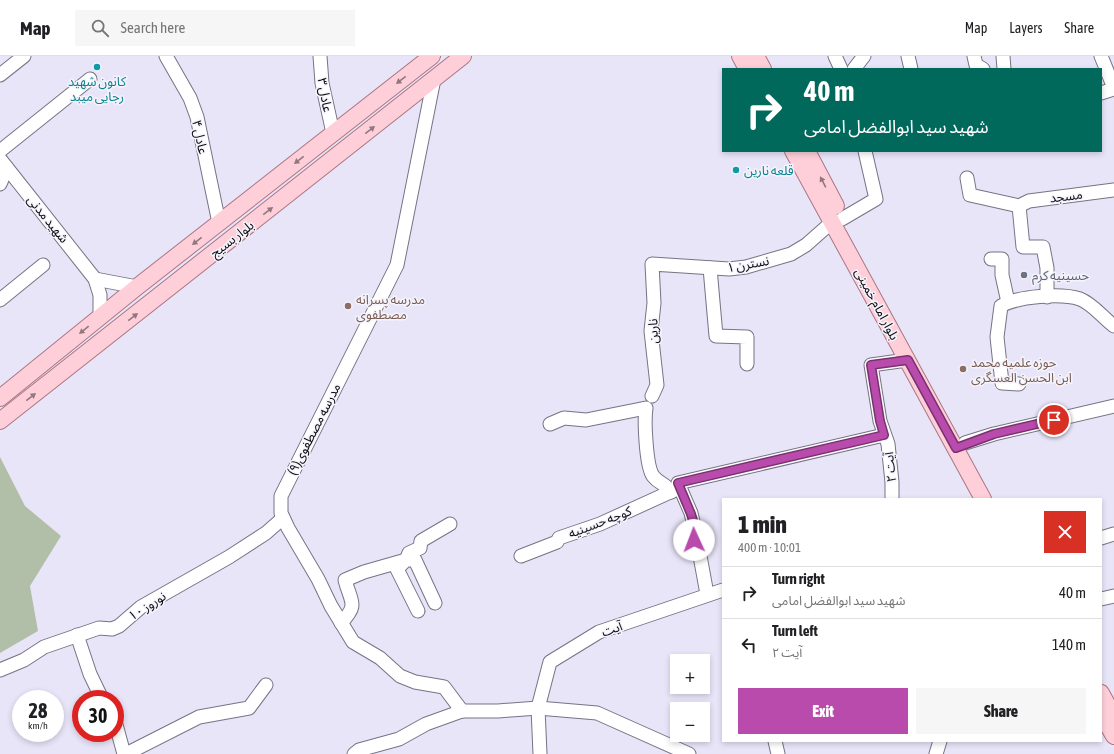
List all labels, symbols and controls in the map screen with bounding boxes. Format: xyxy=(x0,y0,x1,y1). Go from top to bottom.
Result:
search box xyxy=(75,10,355,46)
text: Map xyxy=(20,17,51,39)
icon: search xyxy=(89,17,111,39)
text: Search here xyxy=(121,19,185,36)
text: Map xyxy=(965,20,987,36)
text: Layers xyxy=(1009,20,1042,36)
text: Share xyxy=(1064,20,1094,36)
marker: کانون شهید رجایی میبد xyxy=(92,62,102,72)
place label: کانون شهید رجایی میبد xyxy=(68,74,127,105)
text: 40 m xyxy=(804,75,854,107)
one-way arrow xyxy=(396,76,407,84)
street label: عادل ۳ xyxy=(314,77,335,114)
icon: right xyxy=(738,84,790,136)
text: شهید سید ابوالفضل امامی xyxy=(804,116,989,137)
street label: عادل ۴ xyxy=(188,118,211,156)
one-way arrow xyxy=(364,126,375,134)
one-way arrow xyxy=(293,156,304,164)
place label: قلعه نارین xyxy=(744,163,794,179)
marker: قلعه نارین xyxy=(731,165,741,175)
one-way arrow xyxy=(820,176,826,187)
street label: مسجد xyxy=(1049,187,1083,205)
street label: شهید مدنی xyxy=(23,192,72,247)
one-way arrow xyxy=(262,206,273,215)
street label: بلوار بسیج xyxy=(207,217,259,263)
one-way arrow xyxy=(191,236,202,245)
street label: نسترن ۱ xyxy=(726,253,770,276)
street label: بلوار امام خمینی xyxy=(850,266,902,343)
place label: حسینیه کرم xyxy=(1032,268,1090,285)
marker: حسینیه کرم xyxy=(1019,270,1029,280)
place label: مدرسه پسرانه مصطفوی xyxy=(356,292,425,323)
marker: مدرسه پسرانه مصطفوی xyxy=(343,301,353,311)
one-way arrow xyxy=(127,313,138,321)
street label: نارین xyxy=(645,318,662,344)
one-way arrow xyxy=(79,326,89,335)
place label: حوزه علمیه محمد ابن الحسن العسگری xyxy=(971,355,1072,386)
marker: حوزه علمیه محمد ابن الحسن العسگری xyxy=(958,364,968,374)
street label: مدرسه مصطفوی(۹) xyxy=(284,380,345,478)
one-way arrow xyxy=(25,393,36,402)
pin xyxy=(1037,403,1071,437)
icon: arrive xyxy=(1043,409,1065,431)
street label: آیت ۲ xyxy=(881,450,899,483)
street label: کوچه حسینیه xyxy=(566,503,635,543)
text: 1 min xyxy=(738,511,787,538)
button: close xyxy=(1044,511,1086,553)
position arrow xyxy=(673,519,715,561)
text: 400 m · 10:01 xyxy=(738,540,801,555)
text: Turn right xyxy=(772,570,825,587)
icon: right xyxy=(738,582,760,604)
text: 40 m xyxy=(1059,584,1086,601)
street label: نوروز ۱۰ xyxy=(125,588,169,624)
text: شهید سید ابوالفضل امامی xyxy=(772,593,905,608)
street label: آیت xyxy=(599,618,626,640)
text: Turn left xyxy=(772,622,818,639)
icon: left xyxy=(738,634,760,656)
text: 140 m xyxy=(1052,636,1086,653)
text: آیت ۲ xyxy=(772,645,802,660)
map controls xyxy=(670,654,710,742)
button: + xyxy=(670,654,710,694)
button: Exit xyxy=(738,688,908,734)
button: Share xyxy=(916,688,1086,734)
speed limit sign: 30 xyxy=(72,690,124,742)
text: 28 xyxy=(29,699,47,722)
button: − xyxy=(670,702,710,742)
text: km/h xyxy=(28,720,48,731)

